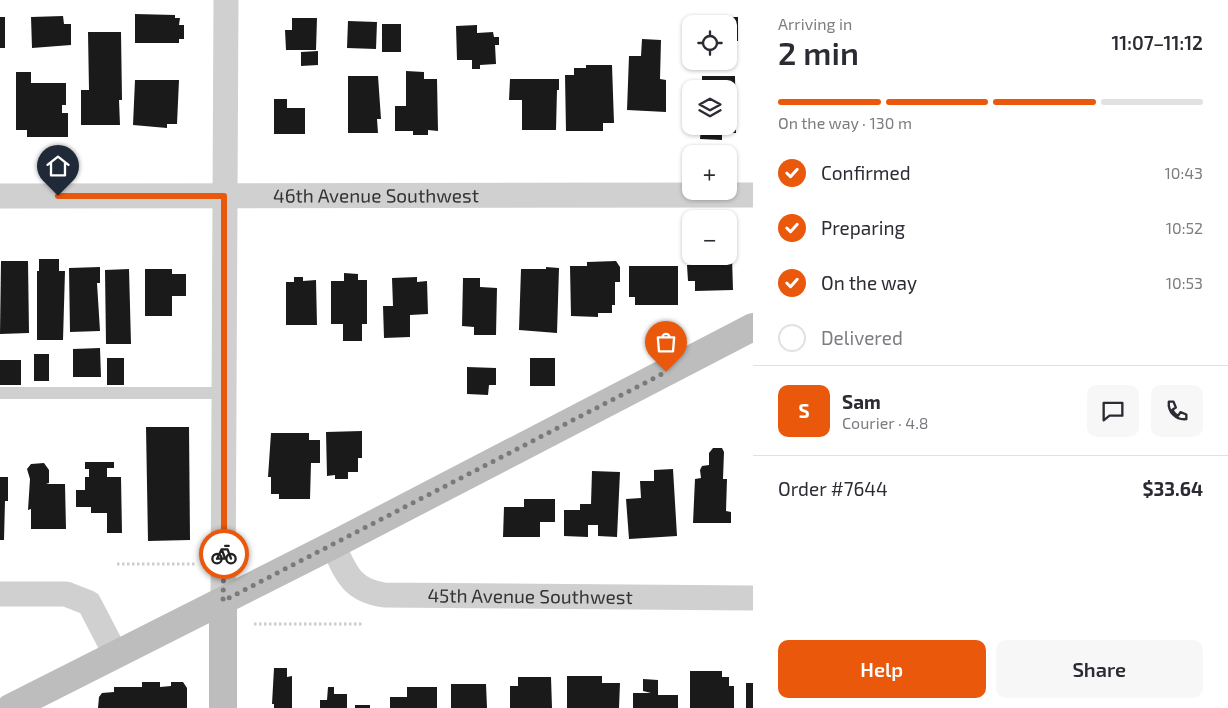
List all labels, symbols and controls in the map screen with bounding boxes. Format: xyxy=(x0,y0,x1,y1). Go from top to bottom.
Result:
text: Arriving in xyxy=(778,14,852,33)
map controls xyxy=(682,15,737,265)
button: locate xyxy=(682,15,737,70)
text: 11:07–11:12 xyxy=(1111,31,1203,54)
text: 2 min xyxy=(778,33,859,71)
button: layers xyxy=(682,80,737,135)
text: On the way · 130 m xyxy=(778,113,912,132)
pin xyxy=(37,145,79,196)
button: + xyxy=(682,145,737,200)
icon: home xyxy=(44,152,72,180)
icon: check xyxy=(778,159,806,187)
text: Confirmed xyxy=(821,161,911,184)
text: 10:43 xyxy=(1164,163,1203,182)
street label: 46th Avenue Southwest xyxy=(273,183,479,207)
button: − xyxy=(682,210,737,265)
icon: check xyxy=(778,214,806,242)
text: Preparing xyxy=(821,216,905,239)
text: 10:52 xyxy=(1166,218,1203,237)
icon: check xyxy=(778,269,806,297)
text: On the way xyxy=(821,271,917,294)
text: 10:53 xyxy=(1166,273,1203,292)
pin xyxy=(645,321,687,372)
text: Delivered xyxy=(821,326,903,349)
icon: bag xyxy=(652,328,680,356)
button: chat xyxy=(1087,385,1139,437)
button: phone xyxy=(1151,385,1203,437)
text: Sam xyxy=(842,390,881,413)
text: S xyxy=(798,399,810,422)
text: Courier · 4.8 xyxy=(842,413,929,432)
text: Order #7644 xyxy=(778,477,888,500)
text: $33.64 xyxy=(1142,477,1203,500)
courier xyxy=(199,529,249,579)
icon: bike xyxy=(210,540,238,568)
street label: 45th Avenue Southwest xyxy=(427,583,633,608)
button: Help xyxy=(778,640,986,698)
button: Share xyxy=(996,640,1203,698)

